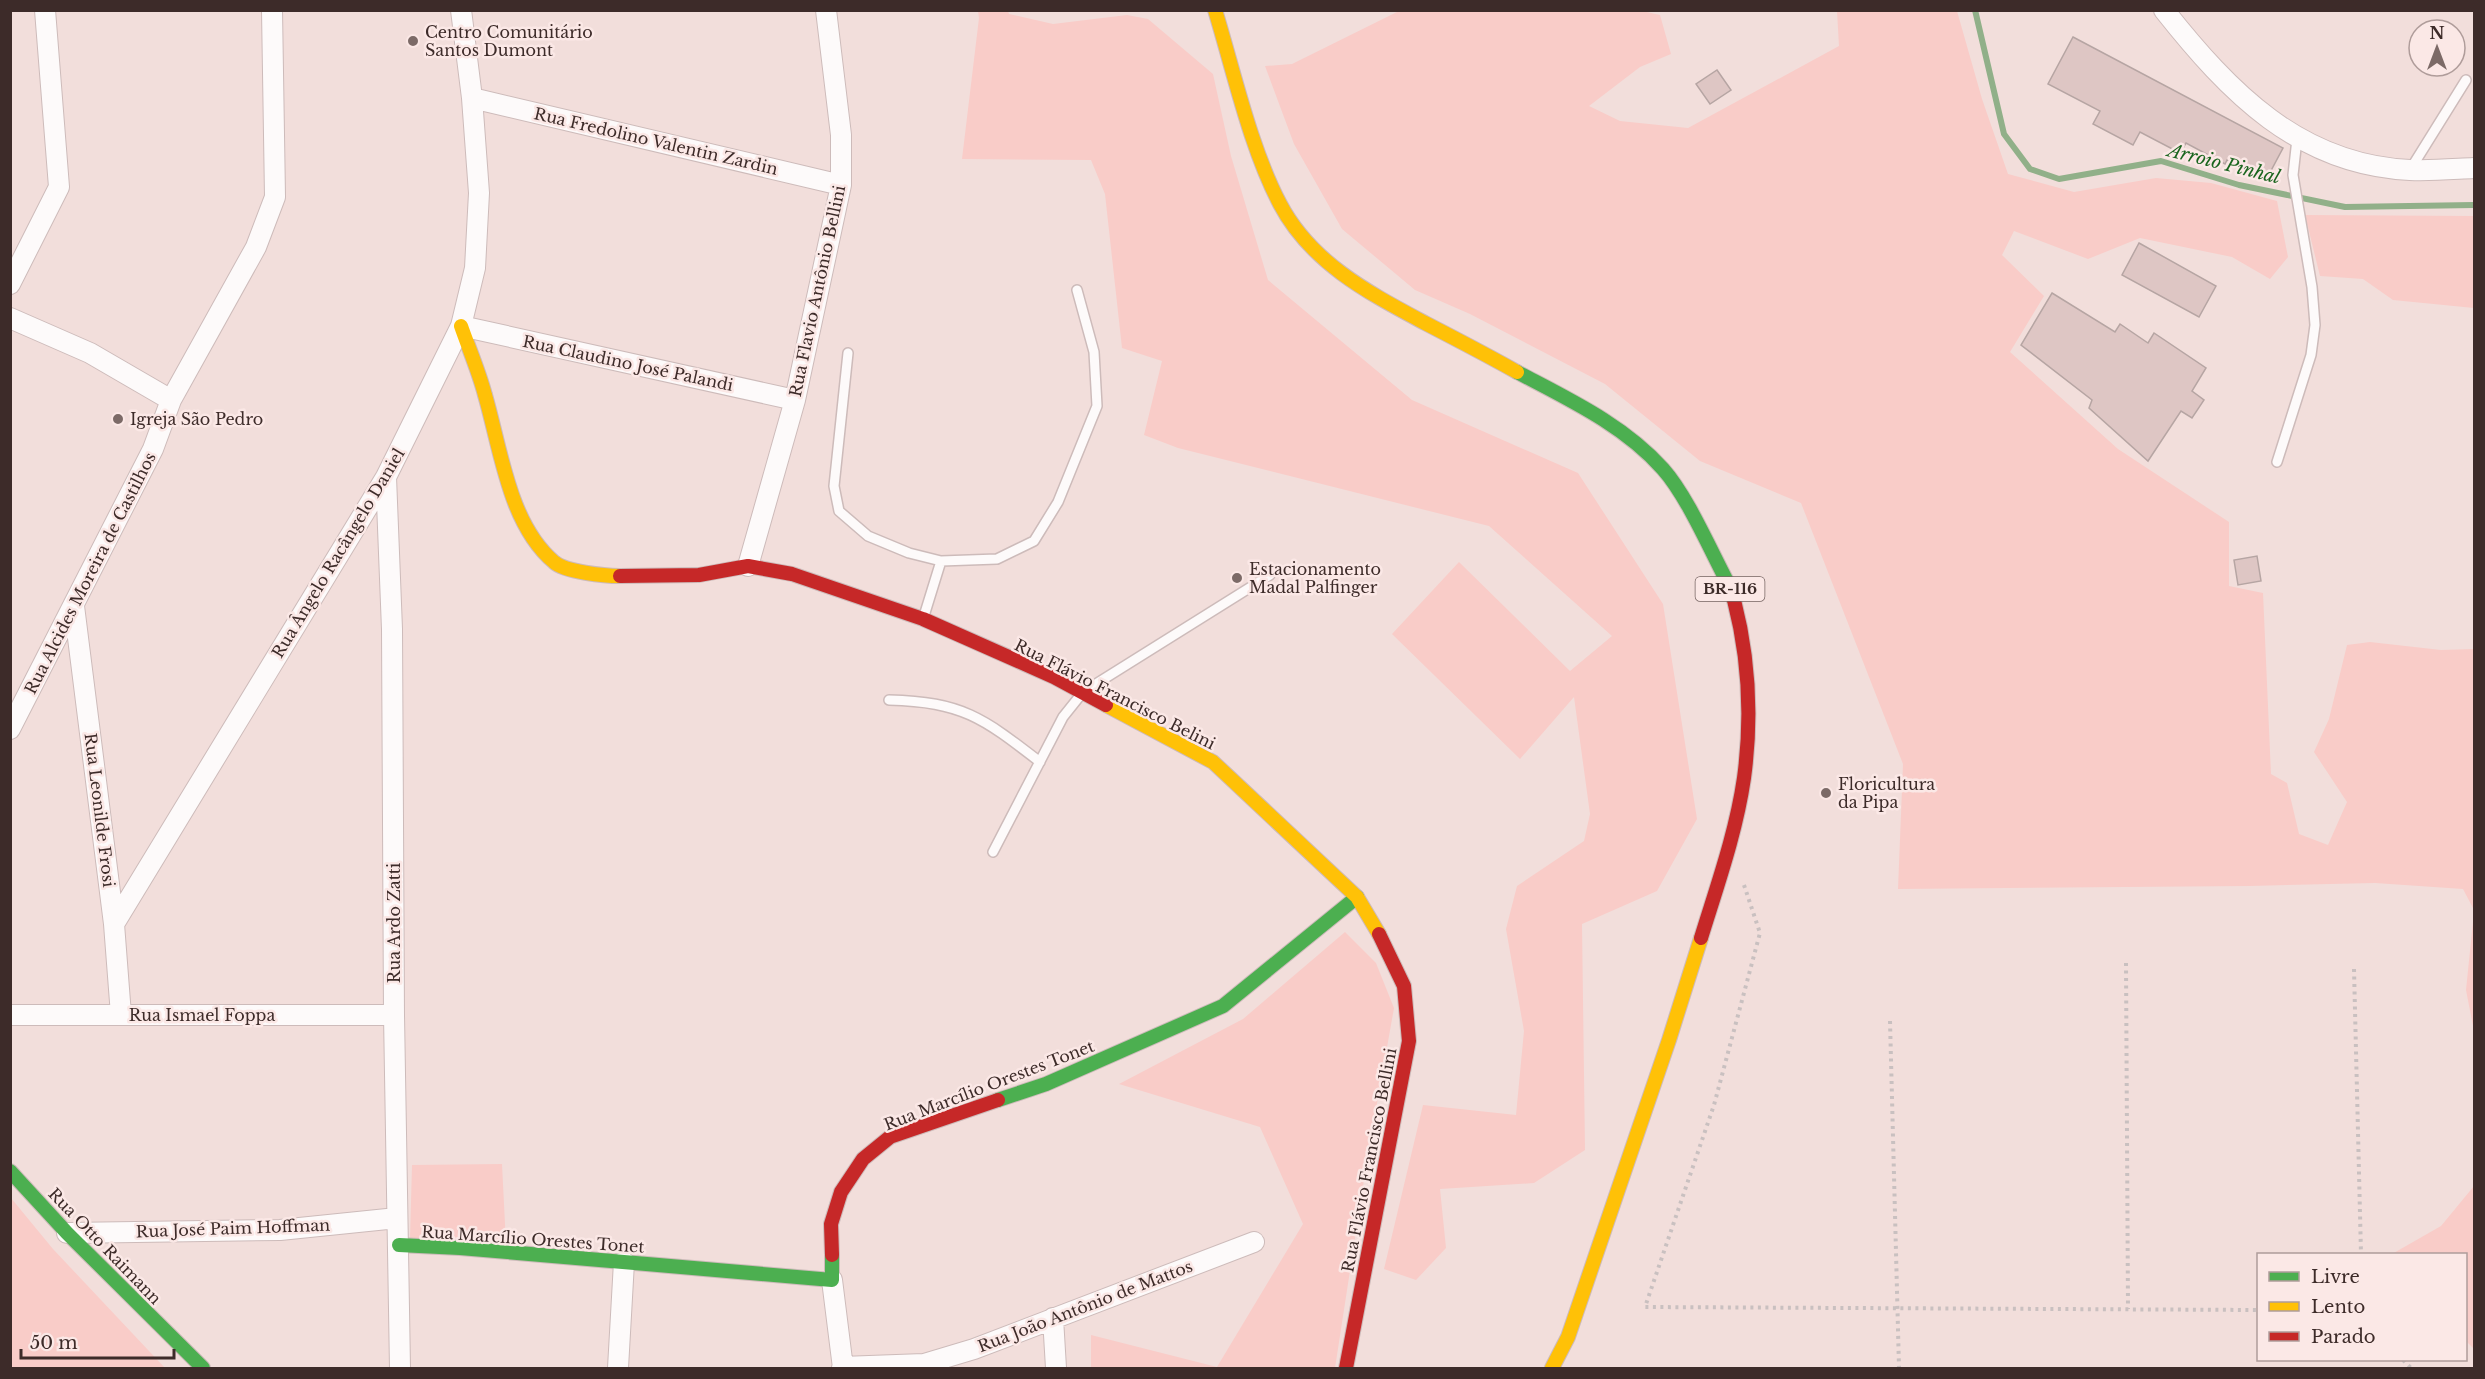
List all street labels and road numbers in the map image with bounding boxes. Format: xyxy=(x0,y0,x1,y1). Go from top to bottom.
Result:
street label: Rua Fredolino Valentin Zardin xyxy=(532,103,780,179)
street label: Rua Flavio Antônio Bellini xyxy=(785,183,849,399)
street label: Rua Claudino José Palandi xyxy=(521,331,736,395)
street label: Rua Ângelo Racângelo Daniel xyxy=(267,445,409,661)
street label: Rua Alcides Moreira de Castilhos xyxy=(20,449,160,697)
road number: BR-116 xyxy=(1696,577,1764,601)
street label: Rua Flávio Francisco Belini xyxy=(1011,634,1219,754)
street label: Rua Leonilde Frosi xyxy=(81,732,119,889)
street label: Rua Ardo Zatti xyxy=(384,862,404,983)
street label: Rua Ismael Foppa xyxy=(129,1005,275,1025)
street label: Rua Marcílio Orestes Tonet xyxy=(881,1036,1097,1134)
street label: Rua Flávio Francisco Bellini xyxy=(1337,1046,1401,1274)
street label: Rua Otto Raimann xyxy=(44,1184,166,1308)
street label: Rua José Paim Hoffman xyxy=(136,1215,330,1241)
street label: Rua Marcílio Orestes Tonet xyxy=(421,1221,645,1257)
street label: Rua João Antônio de Mattos xyxy=(975,1256,1195,1356)

